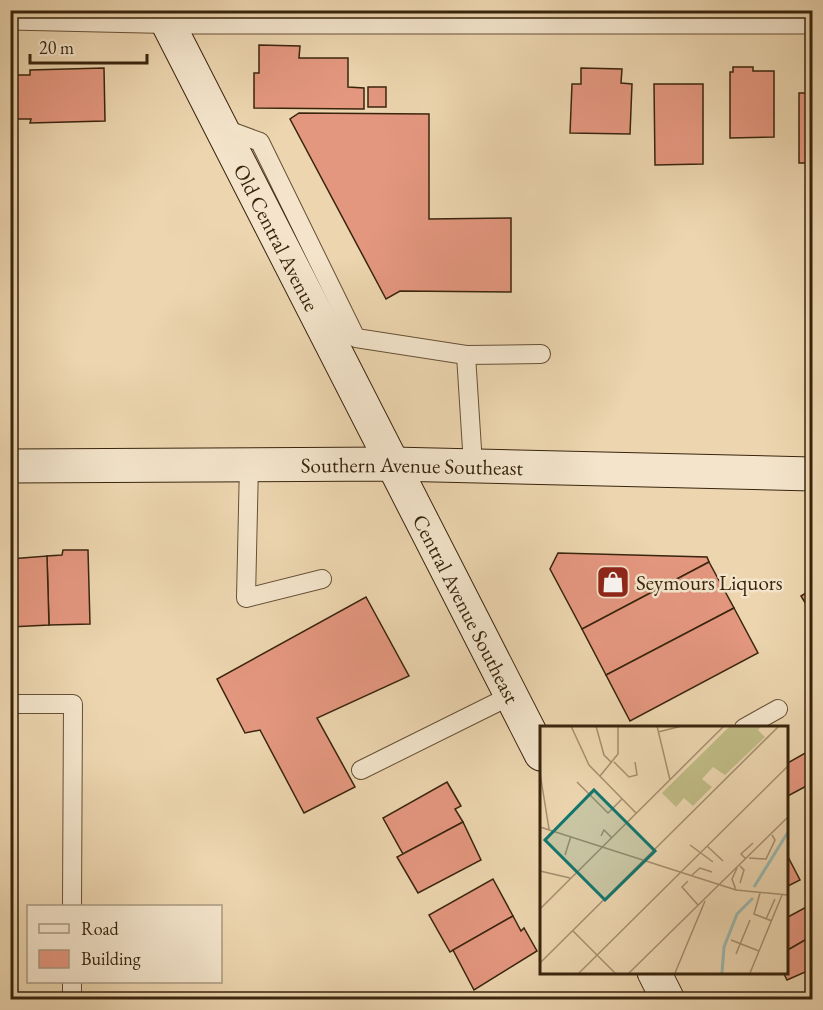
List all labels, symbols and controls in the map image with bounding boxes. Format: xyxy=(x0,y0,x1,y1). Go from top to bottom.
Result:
scale bar xyxy=(30,27,147,65)
text: 20 m xyxy=(39,36,74,59)
street label: Old Central Avenue xyxy=(228,159,326,315)
street label: Southern Avenue Southeast xyxy=(301,450,524,481)
street label: Central Avenue Southeast xyxy=(407,509,526,708)
shop icon: Seymours Liquors xyxy=(595,564,631,600)
place label: Seymours Liquors xyxy=(636,569,783,596)
inset map xyxy=(540,726,787,974)
legend xyxy=(27,905,222,983)
text: Road xyxy=(81,917,120,940)
text: Building xyxy=(81,947,141,970)

